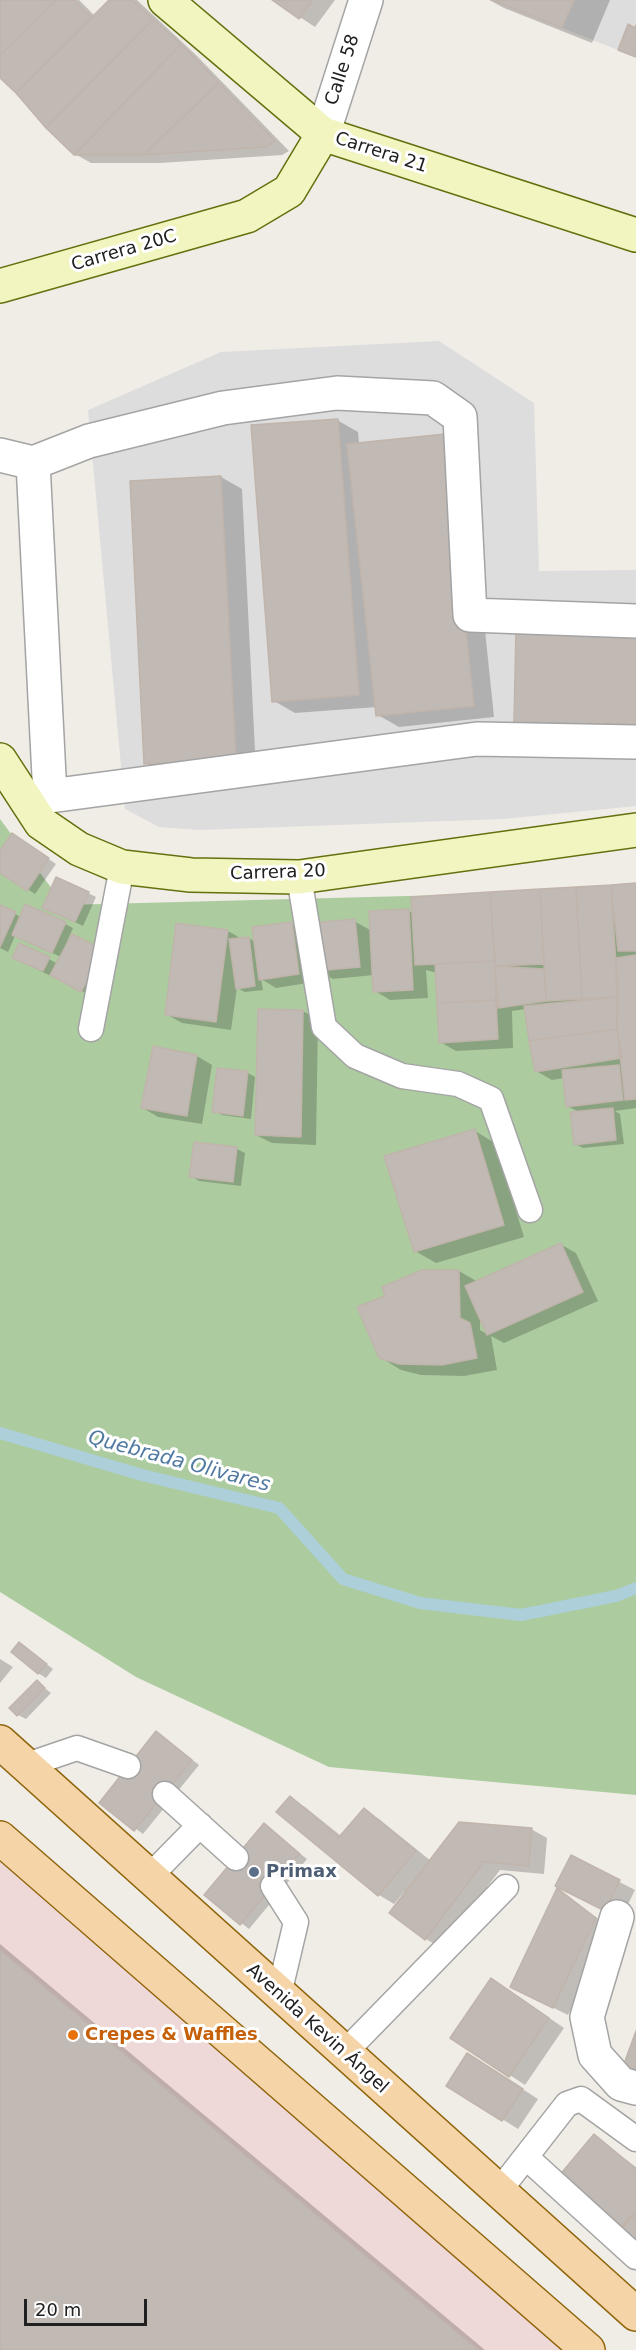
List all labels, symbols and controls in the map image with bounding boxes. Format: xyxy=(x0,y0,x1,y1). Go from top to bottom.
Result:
street label: Calle 58 xyxy=(321,32,365,108)
street label: Carrera 21 xyxy=(332,128,430,178)
street label: Carrera 20C xyxy=(69,226,179,276)
street label: Carrera 20 xyxy=(230,861,326,885)
water label: Quebrada Olivares xyxy=(86,1426,272,1498)
place label: Primax xyxy=(266,1861,337,1883)
marker: Primax xyxy=(247,1865,261,1879)
street label: Avenida Kevin Ángel xyxy=(242,1960,392,2098)
place label: Crepes & Waffles xyxy=(85,2024,258,2046)
marker: Crepes & Waffles xyxy=(66,2028,80,2042)
scale bar xyxy=(27,2287,150,2325)
text: 20 m xyxy=(35,2299,81,2320)

